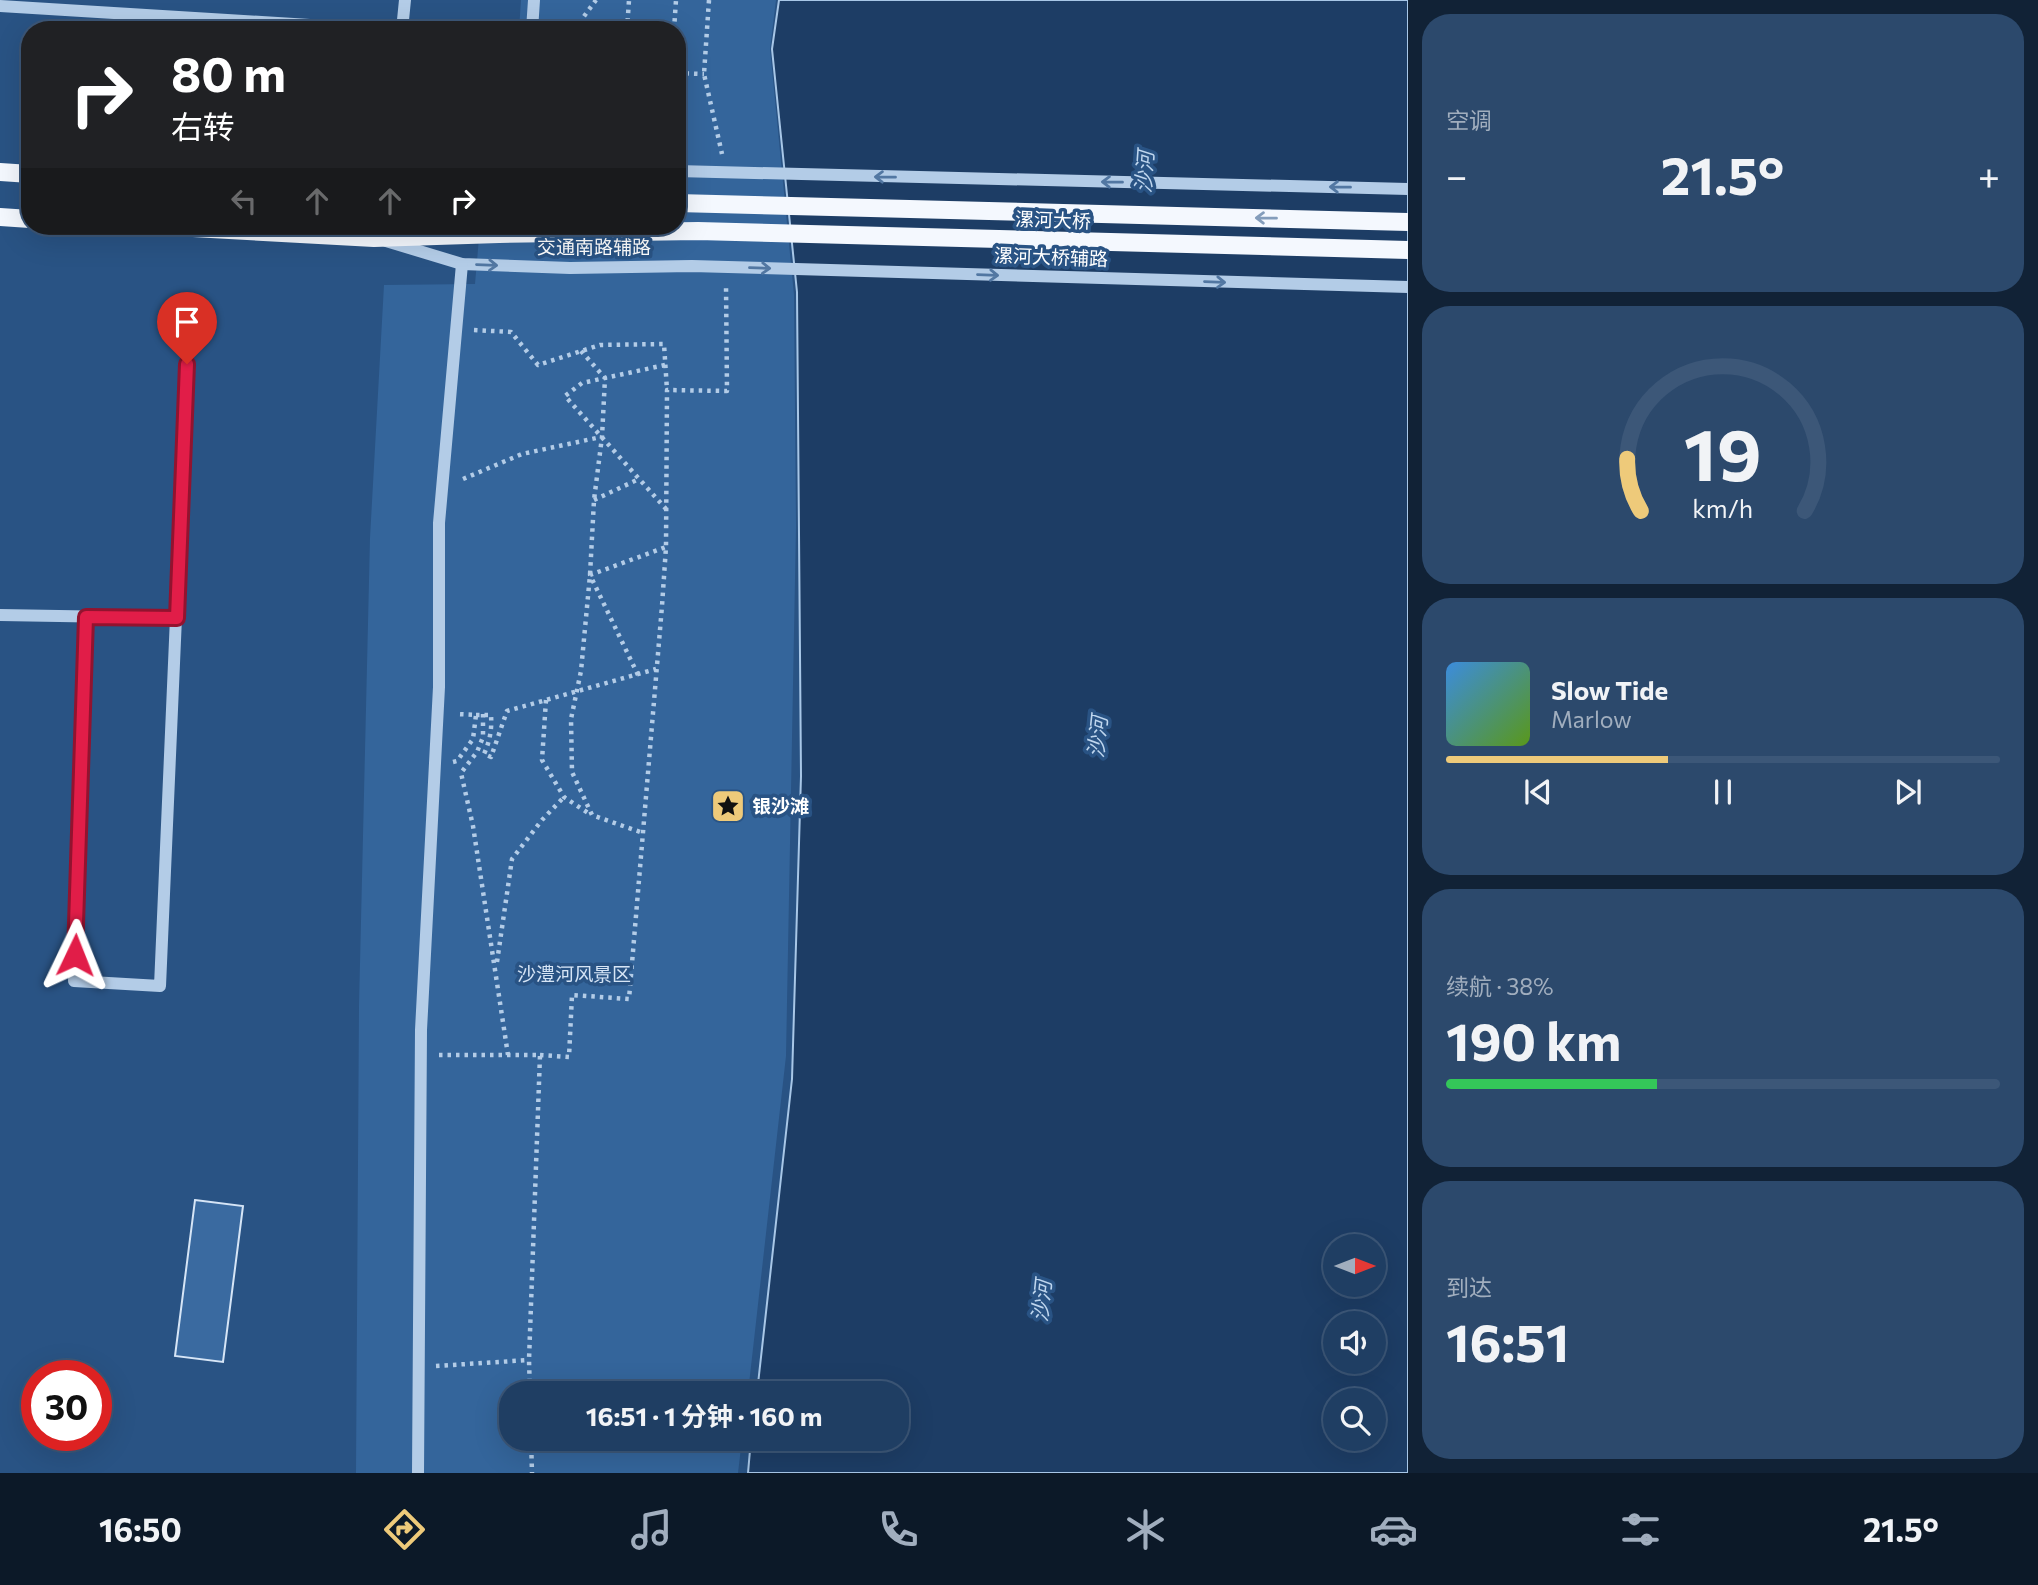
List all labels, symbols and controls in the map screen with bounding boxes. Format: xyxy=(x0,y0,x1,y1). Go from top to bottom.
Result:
text: 80 m xyxy=(171,42,286,102)
icon: right xyxy=(56,49,147,140)
text: 右转 xyxy=(171,106,235,146)
text: 空调 xyxy=(1446,106,1492,134)
text: 21.5° xyxy=(1661,142,1784,206)
water label: 沙河 xyxy=(1130,146,1158,194)
text: − xyxy=(1446,151,1468,198)
text: + xyxy=(1978,151,2000,198)
one-way arrow xyxy=(874,170,897,183)
one-way arrow xyxy=(1101,175,1124,189)
one-way arrow xyxy=(1329,180,1352,194)
icon: left xyxy=(225,182,263,220)
icon: ahead xyxy=(298,182,336,220)
icon: ahead xyxy=(371,182,409,220)
icon: right xyxy=(444,182,482,220)
street label: 漯河大桥 xyxy=(1015,207,1091,232)
one-way arrow xyxy=(1255,212,1278,225)
street label: 交通南路辅路 xyxy=(537,235,651,258)
street label: 漯河大桥辅路 xyxy=(994,243,1108,270)
one-way arrow xyxy=(476,258,499,271)
one-way arrow xyxy=(749,261,772,274)
one-way arrow xyxy=(976,268,999,281)
one-way arrow xyxy=(1203,275,1226,288)
pin xyxy=(157,292,217,364)
icon: arrive xyxy=(168,303,206,341)
text: 19 xyxy=(1684,407,1762,496)
text: km/h xyxy=(1693,492,1753,522)
text: Slow Tide xyxy=(1551,674,1668,705)
text: Marlow xyxy=(1551,705,1632,733)
water label: 沙河 xyxy=(1082,711,1112,759)
icon: previous xyxy=(1519,773,1557,811)
icon: pause xyxy=(1704,773,1742,811)
icon: next xyxy=(1889,773,1927,811)
place icon: 银沙滩 xyxy=(709,787,747,825)
place label: 银沙滩 xyxy=(752,794,809,817)
position arrow xyxy=(38,918,112,992)
park label: 沙澧河风景区 xyxy=(517,962,631,985)
text: 续航 · 38% xyxy=(1446,972,1554,1000)
text: 190 km xyxy=(1446,1008,1621,1072)
north arrow xyxy=(1323,1234,1386,1297)
map controls xyxy=(1323,1234,1386,1451)
text: 到达 xyxy=(1446,1273,1492,1301)
water label: 沙河 xyxy=(1026,1275,1056,1323)
text: 16:51 xyxy=(1446,1309,1569,1373)
button: sound xyxy=(1323,1311,1386,1374)
speed limit sign: 30 xyxy=(21,1360,112,1451)
button: search xyxy=(1323,1388,1386,1451)
text: 16:51 · 1 分钟 · 160 m xyxy=(586,1400,822,1431)
icon: directions xyxy=(380,1505,429,1554)
icon: music xyxy=(627,1505,676,1554)
icon: phone xyxy=(874,1505,923,1554)
icon: climate xyxy=(1121,1505,1170,1554)
icon: car xyxy=(1369,1505,1418,1554)
icon: filters xyxy=(1616,1505,1665,1554)
text: 16:50 xyxy=(99,1509,182,1549)
text: 21.5° xyxy=(1863,1509,1939,1549)

